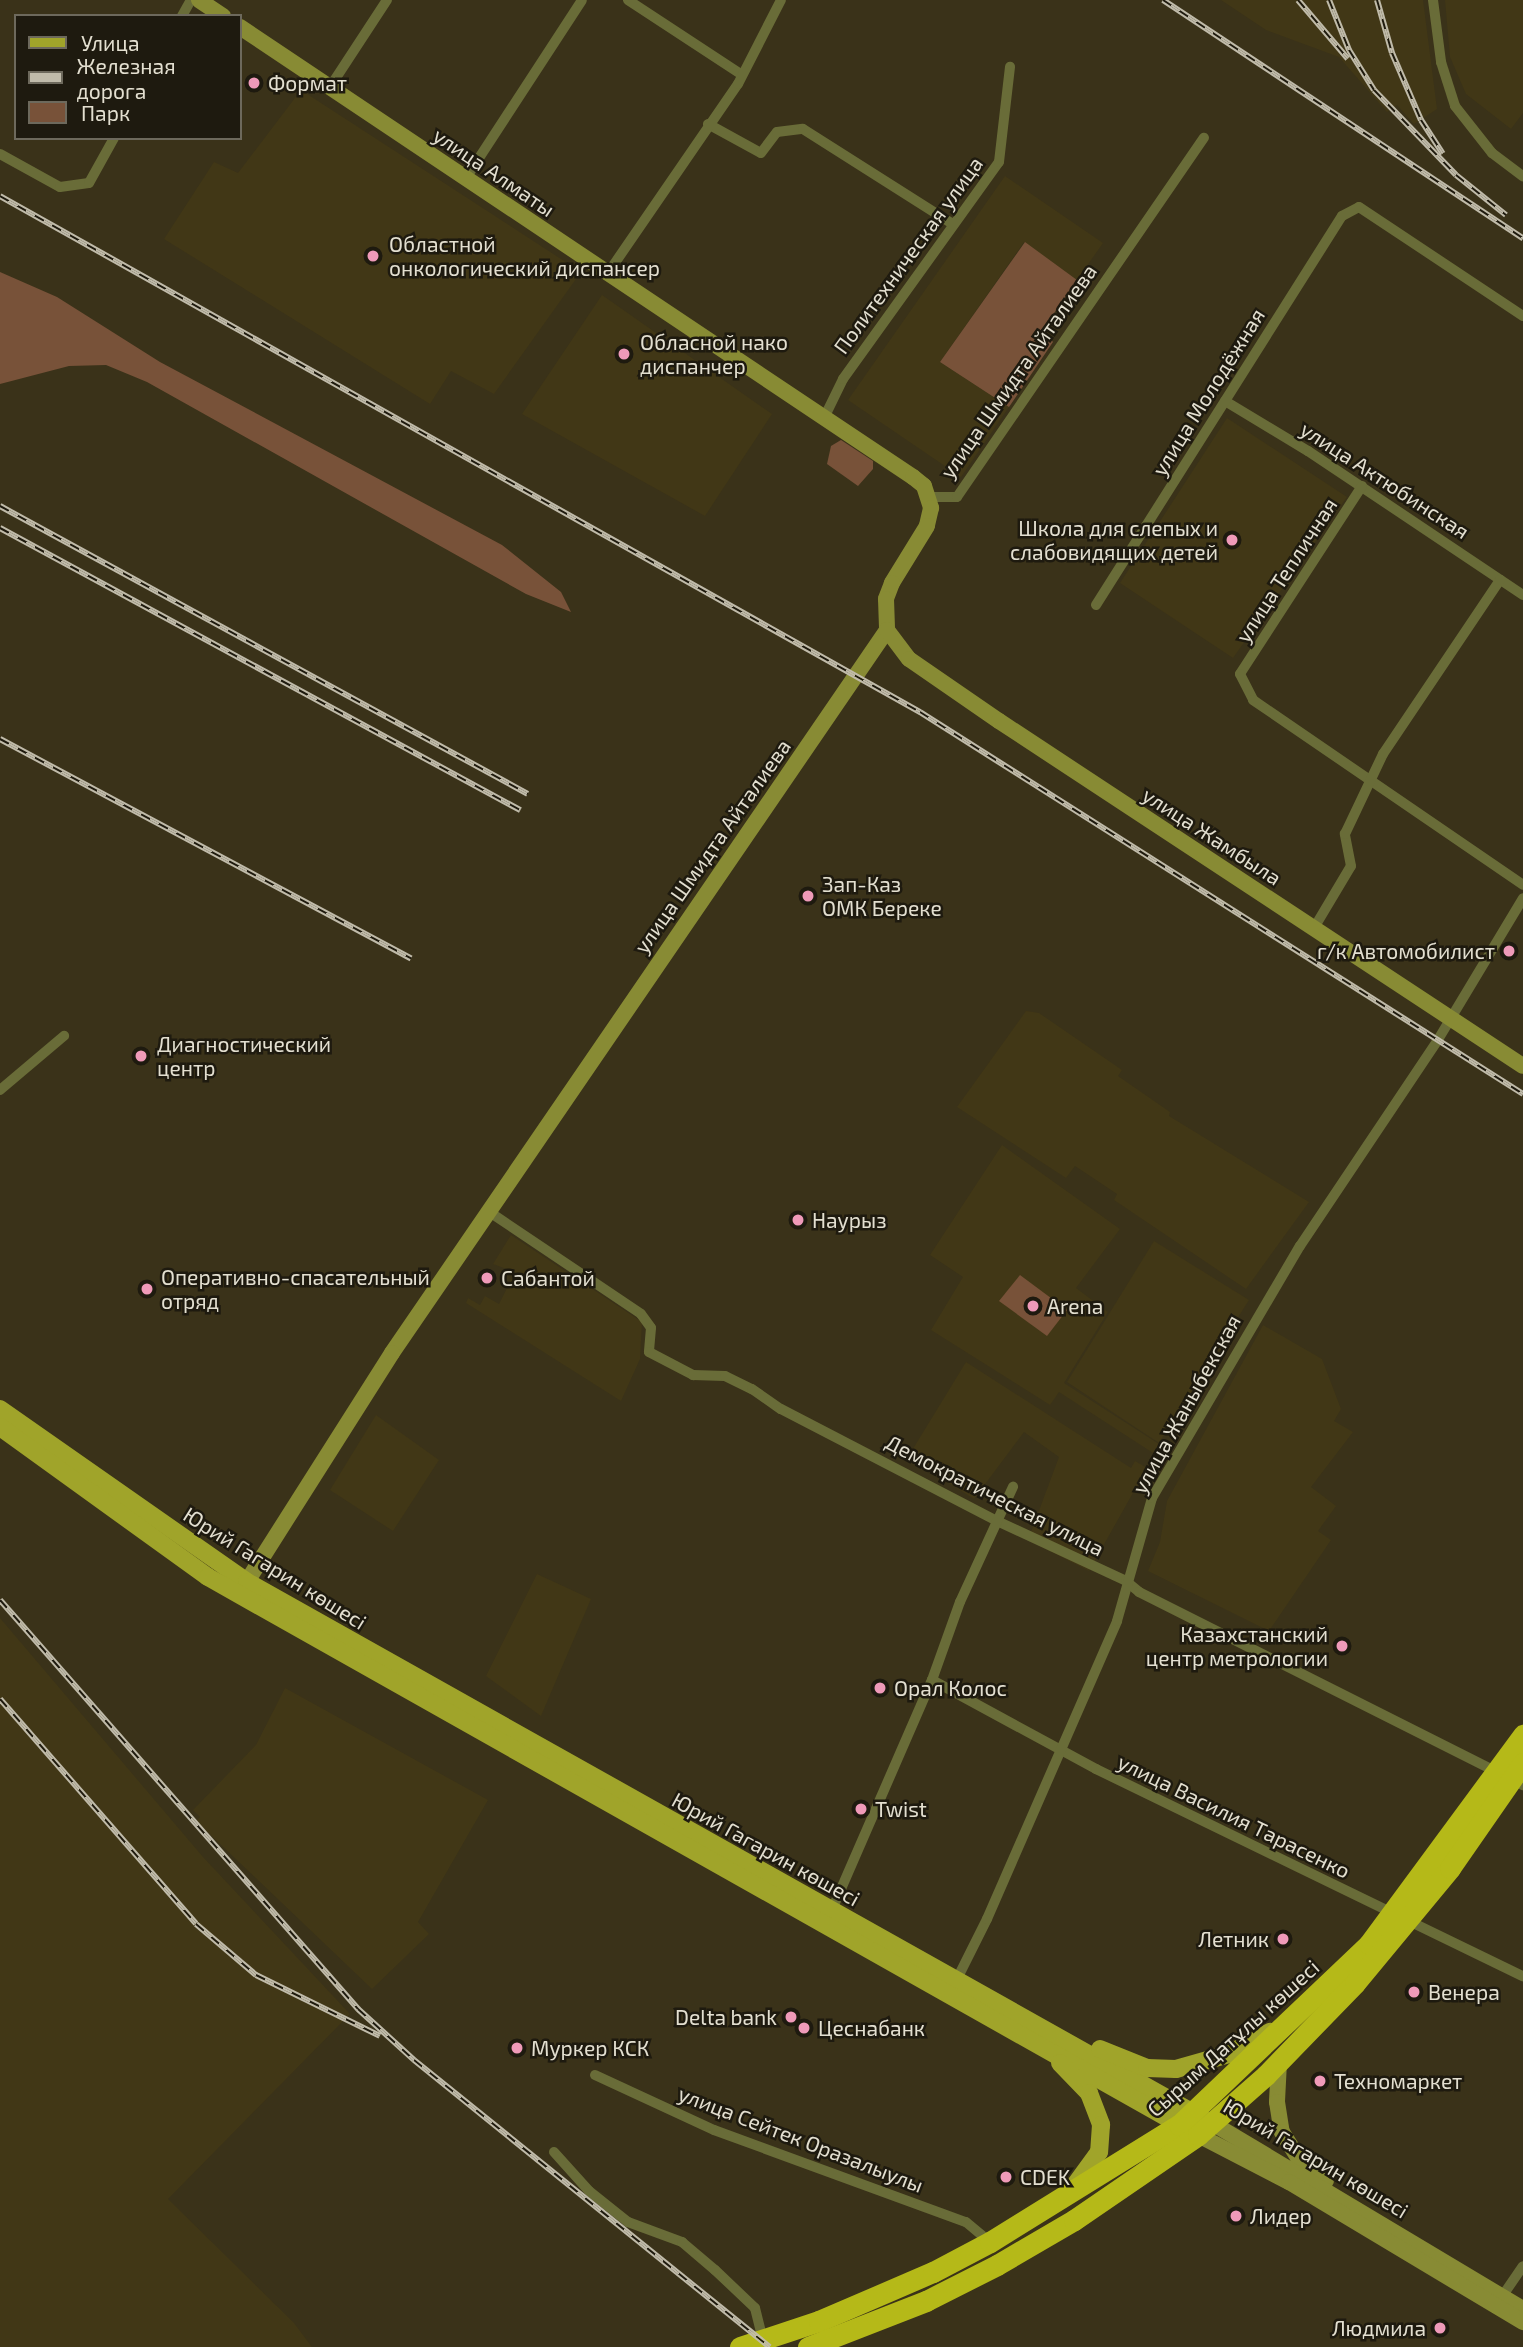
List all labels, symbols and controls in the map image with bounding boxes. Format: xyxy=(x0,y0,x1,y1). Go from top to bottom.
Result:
legend xyxy=(14,14,242,140)
text: Улица xyxy=(81,30,140,55)
text: Железная дорога xyxy=(77,53,176,103)
place label: Формат xyxy=(268,70,347,96)
marker: Формат xyxy=(246,75,262,91)
text: Парк xyxy=(81,100,130,125)
street label: улица Алматы xyxy=(429,122,559,222)
street label: Политехническая улица xyxy=(828,152,988,358)
place label: Областной онкологический диспансер xyxy=(389,231,660,281)
marker: Областной онкологический диспансер xyxy=(363,246,383,266)
street label: улица Шмидта Айталиева xyxy=(934,259,1102,483)
street label: улица Молодёжная xyxy=(1146,304,1270,480)
place label: Обласной нако диспанчер xyxy=(640,329,788,379)
marker: Обласной нако диспанчер xyxy=(614,344,634,364)
street label: улица Актюбинская xyxy=(1296,416,1474,544)
street label: улица Тепличная xyxy=(1230,493,1342,647)
place label: Школа для слепых и слабовидящих детей xyxy=(1010,515,1218,565)
marker: Школа для слепых и слабовидящих детей xyxy=(1224,532,1240,548)
street label: улица Шмидта Айталиева xyxy=(628,734,796,958)
street label: улица Жамбыла xyxy=(1138,782,1286,890)
place label: Зап-Каз ОМК Береке xyxy=(822,871,942,921)
marker: Зап-Каз ОМК Береке xyxy=(800,888,816,904)
place label: г/к Автомобилист xyxy=(1317,938,1495,964)
marker: г/к Автомобилист xyxy=(1501,943,1517,959)
place label: Диагностический центр xyxy=(157,1031,331,1081)
marker: Диагностический центр xyxy=(131,1046,151,1066)
place label: Наурыз xyxy=(812,1207,887,1233)
marker: Наурыз xyxy=(790,1212,806,1228)
place label: Оперативно-спасательный отряд xyxy=(161,1264,430,1314)
place label: Сабантой xyxy=(501,1265,595,1291)
marker: Сабантой xyxy=(479,1270,495,1286)
marker: Оперативно-спасательный отряд xyxy=(139,1281,155,1297)
place label: Arena xyxy=(1047,1293,1103,1319)
marker: Arena xyxy=(1025,1298,1041,1314)
street label: улица Жаныбекская xyxy=(1126,1310,1246,1498)
street label: Демократическая улица xyxy=(882,1429,1108,1561)
street label: Юрий Гагарин көшесі xyxy=(179,1501,371,1635)
place label: Казахстанский центр метрологии xyxy=(1146,1621,1328,1671)
marker: Казахстанский центр метрологии xyxy=(1334,1638,1350,1654)
place label: Орал Колос xyxy=(894,1675,1007,1701)
marker: Орал Колос xyxy=(872,1680,888,1696)
street label: улица Василия Тарасенко xyxy=(1114,1749,1354,1883)
street label: Юрий Гагарин көшесі xyxy=(668,1787,864,1911)
place label: Twist xyxy=(875,1796,927,1822)
marker: Twist xyxy=(853,1801,869,1817)
place label: Летник xyxy=(1198,1926,1269,1952)
marker: Летник xyxy=(1275,1931,1291,1947)
street label: Сырым Датұлы көшесі xyxy=(1142,1954,1324,2122)
place label: Венера xyxy=(1428,1979,1500,2005)
marker: Венера xyxy=(1406,1984,1422,2000)
place label: Delta bank xyxy=(675,2004,777,2030)
marker: Delta bank xyxy=(783,2009,799,2025)
place label: Цеснабанк xyxy=(818,2015,925,2041)
marker: Цеснабанк xyxy=(796,2020,812,2036)
place label: Муркер КСК xyxy=(531,2035,649,2061)
marker: Муркер КСК xyxy=(509,2040,525,2056)
place label: Техномаркет xyxy=(1334,2068,1462,2094)
marker: Техномаркет xyxy=(1312,2073,1328,2089)
street label: улица Сейтек Оразалыулы xyxy=(675,2081,927,2197)
street label: Юрий Гагарин көшесі xyxy=(1219,2093,1413,2223)
place label: CDEK xyxy=(1020,2164,1070,2190)
marker: CDEK xyxy=(998,2169,1014,2185)
place label: Лидер xyxy=(1250,2203,1312,2229)
marker: Лидер xyxy=(1228,2208,1244,2224)
place label: Людмила xyxy=(1332,2315,1426,2341)
marker: Людмила xyxy=(1432,2320,1448,2336)

